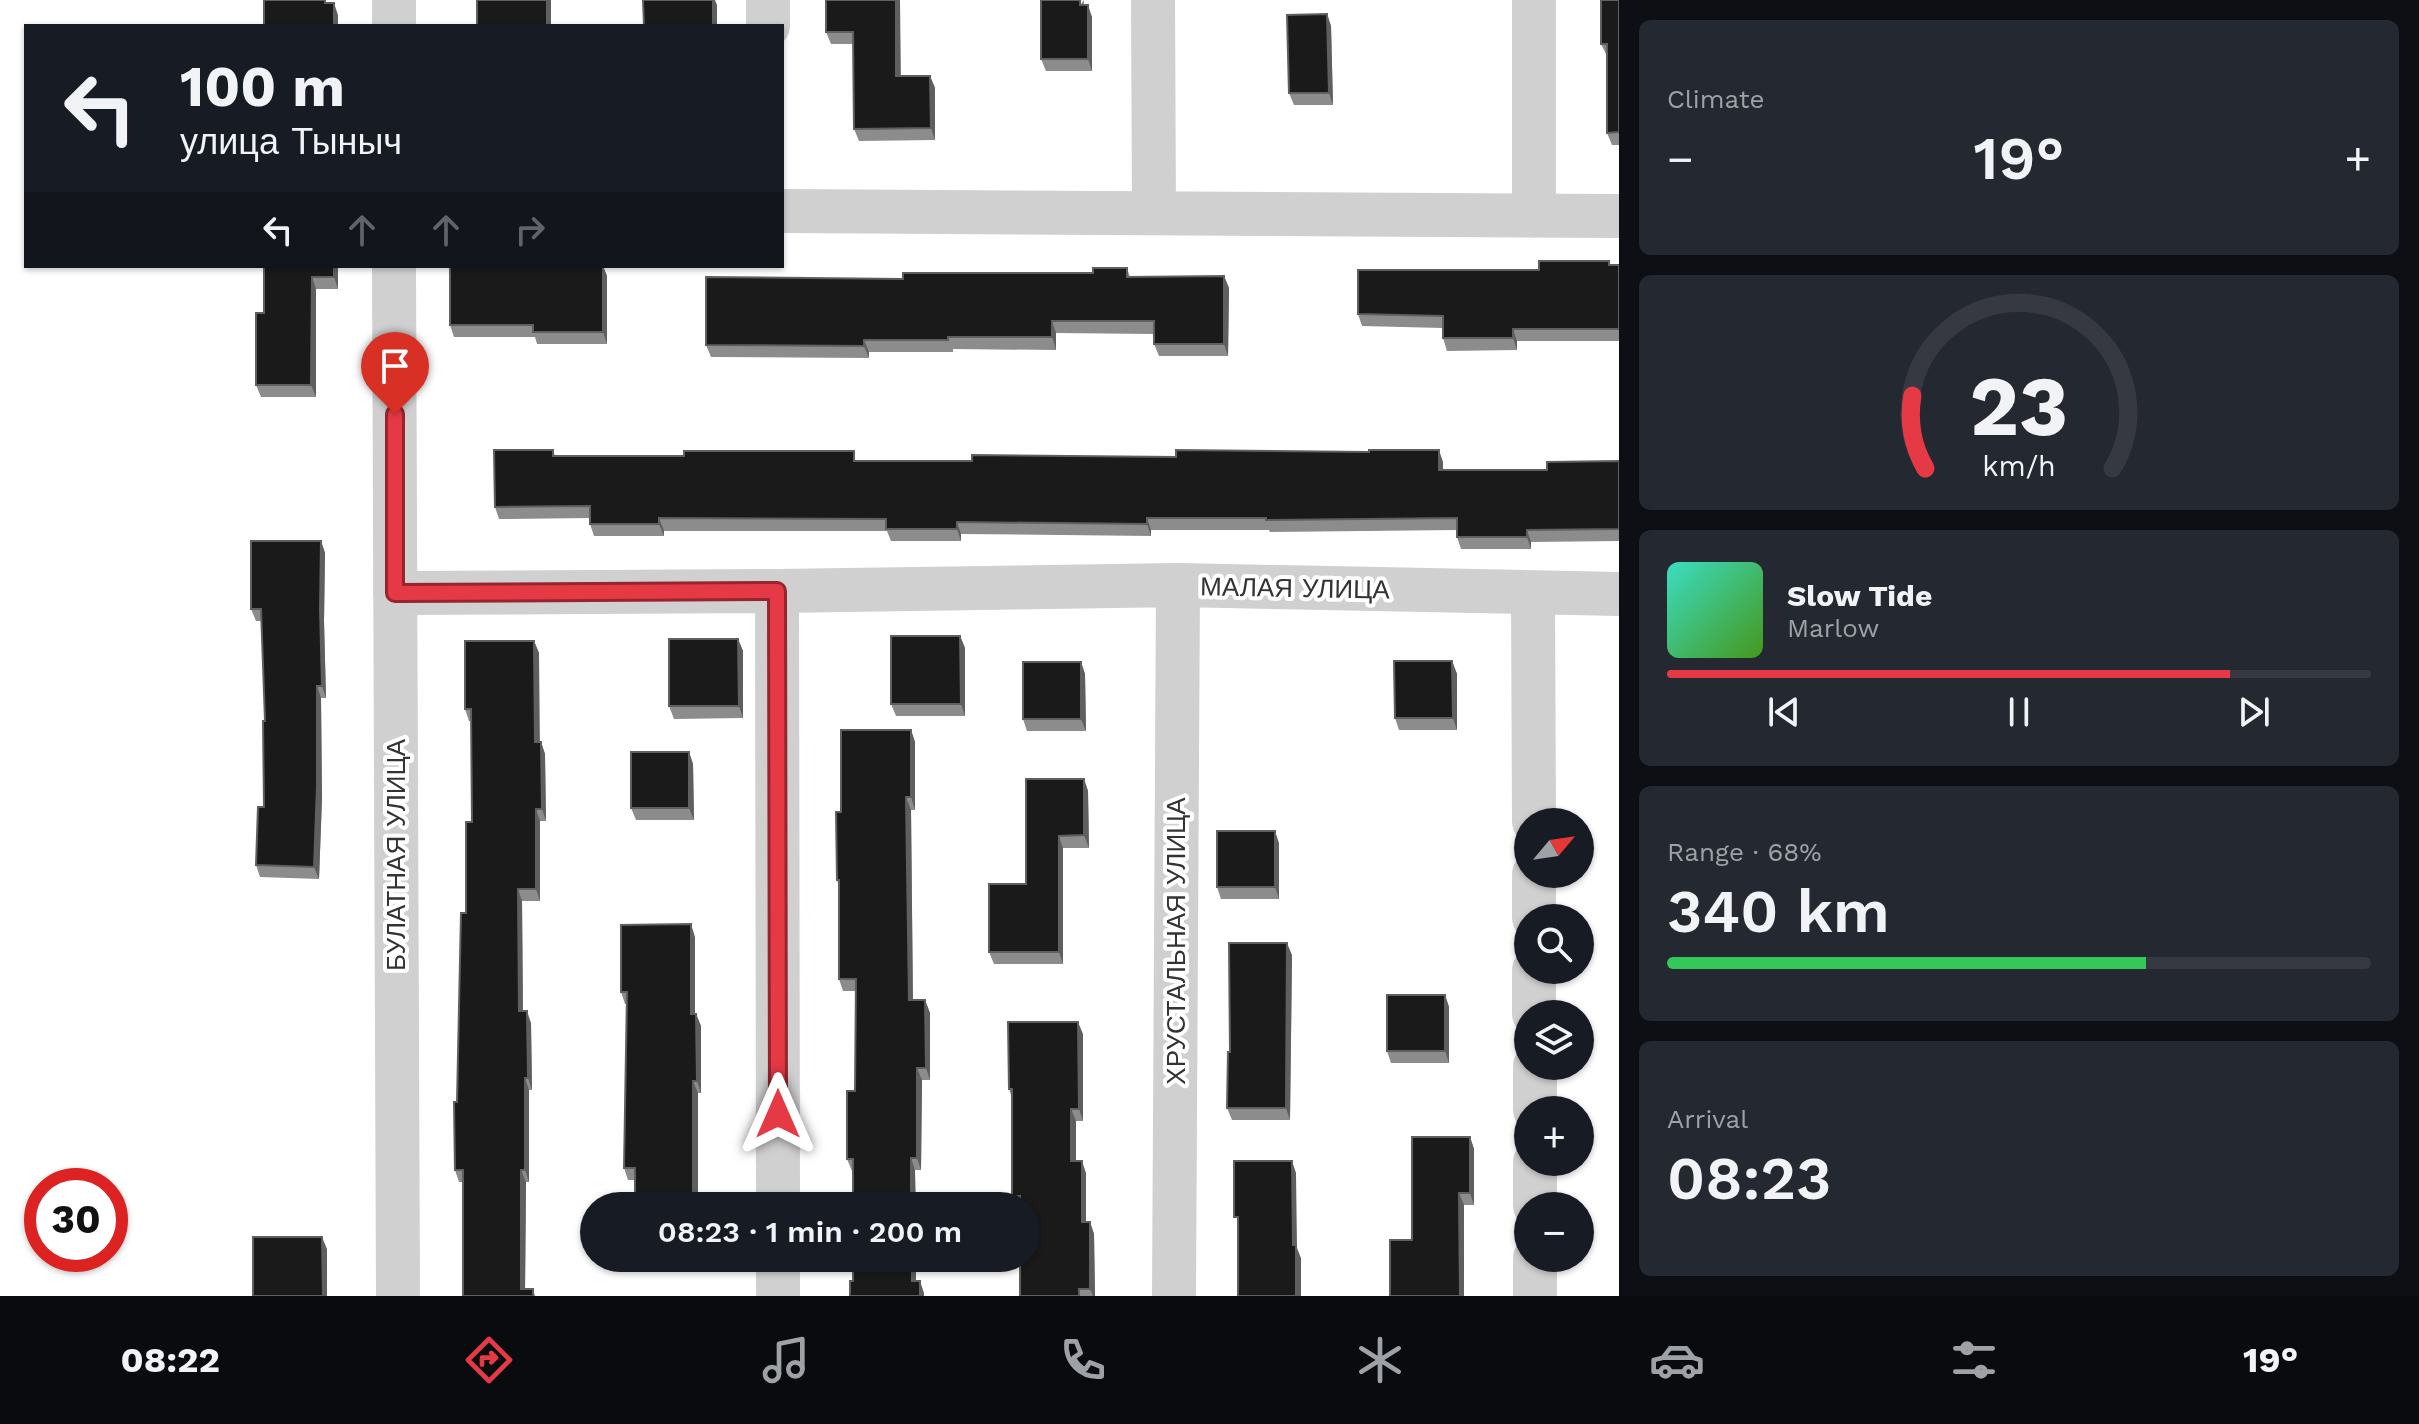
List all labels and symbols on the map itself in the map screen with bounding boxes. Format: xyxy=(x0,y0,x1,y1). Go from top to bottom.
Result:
pin xyxy=(361,332,429,414)
street label: МАЛАЯ УЛИЦА xyxy=(1200,571,1391,605)
street label: БУЛАТНАЯ УЛИЦА xyxy=(381,738,411,971)
street label: ХРУСТАЛЬНАЯ УЛИЦА xyxy=(1161,797,1191,1085)
north arrow xyxy=(1514,808,1594,888)
position arrow xyxy=(736,1072,820,1156)
speed limit sign: 30 xyxy=(24,1168,128,1272)

